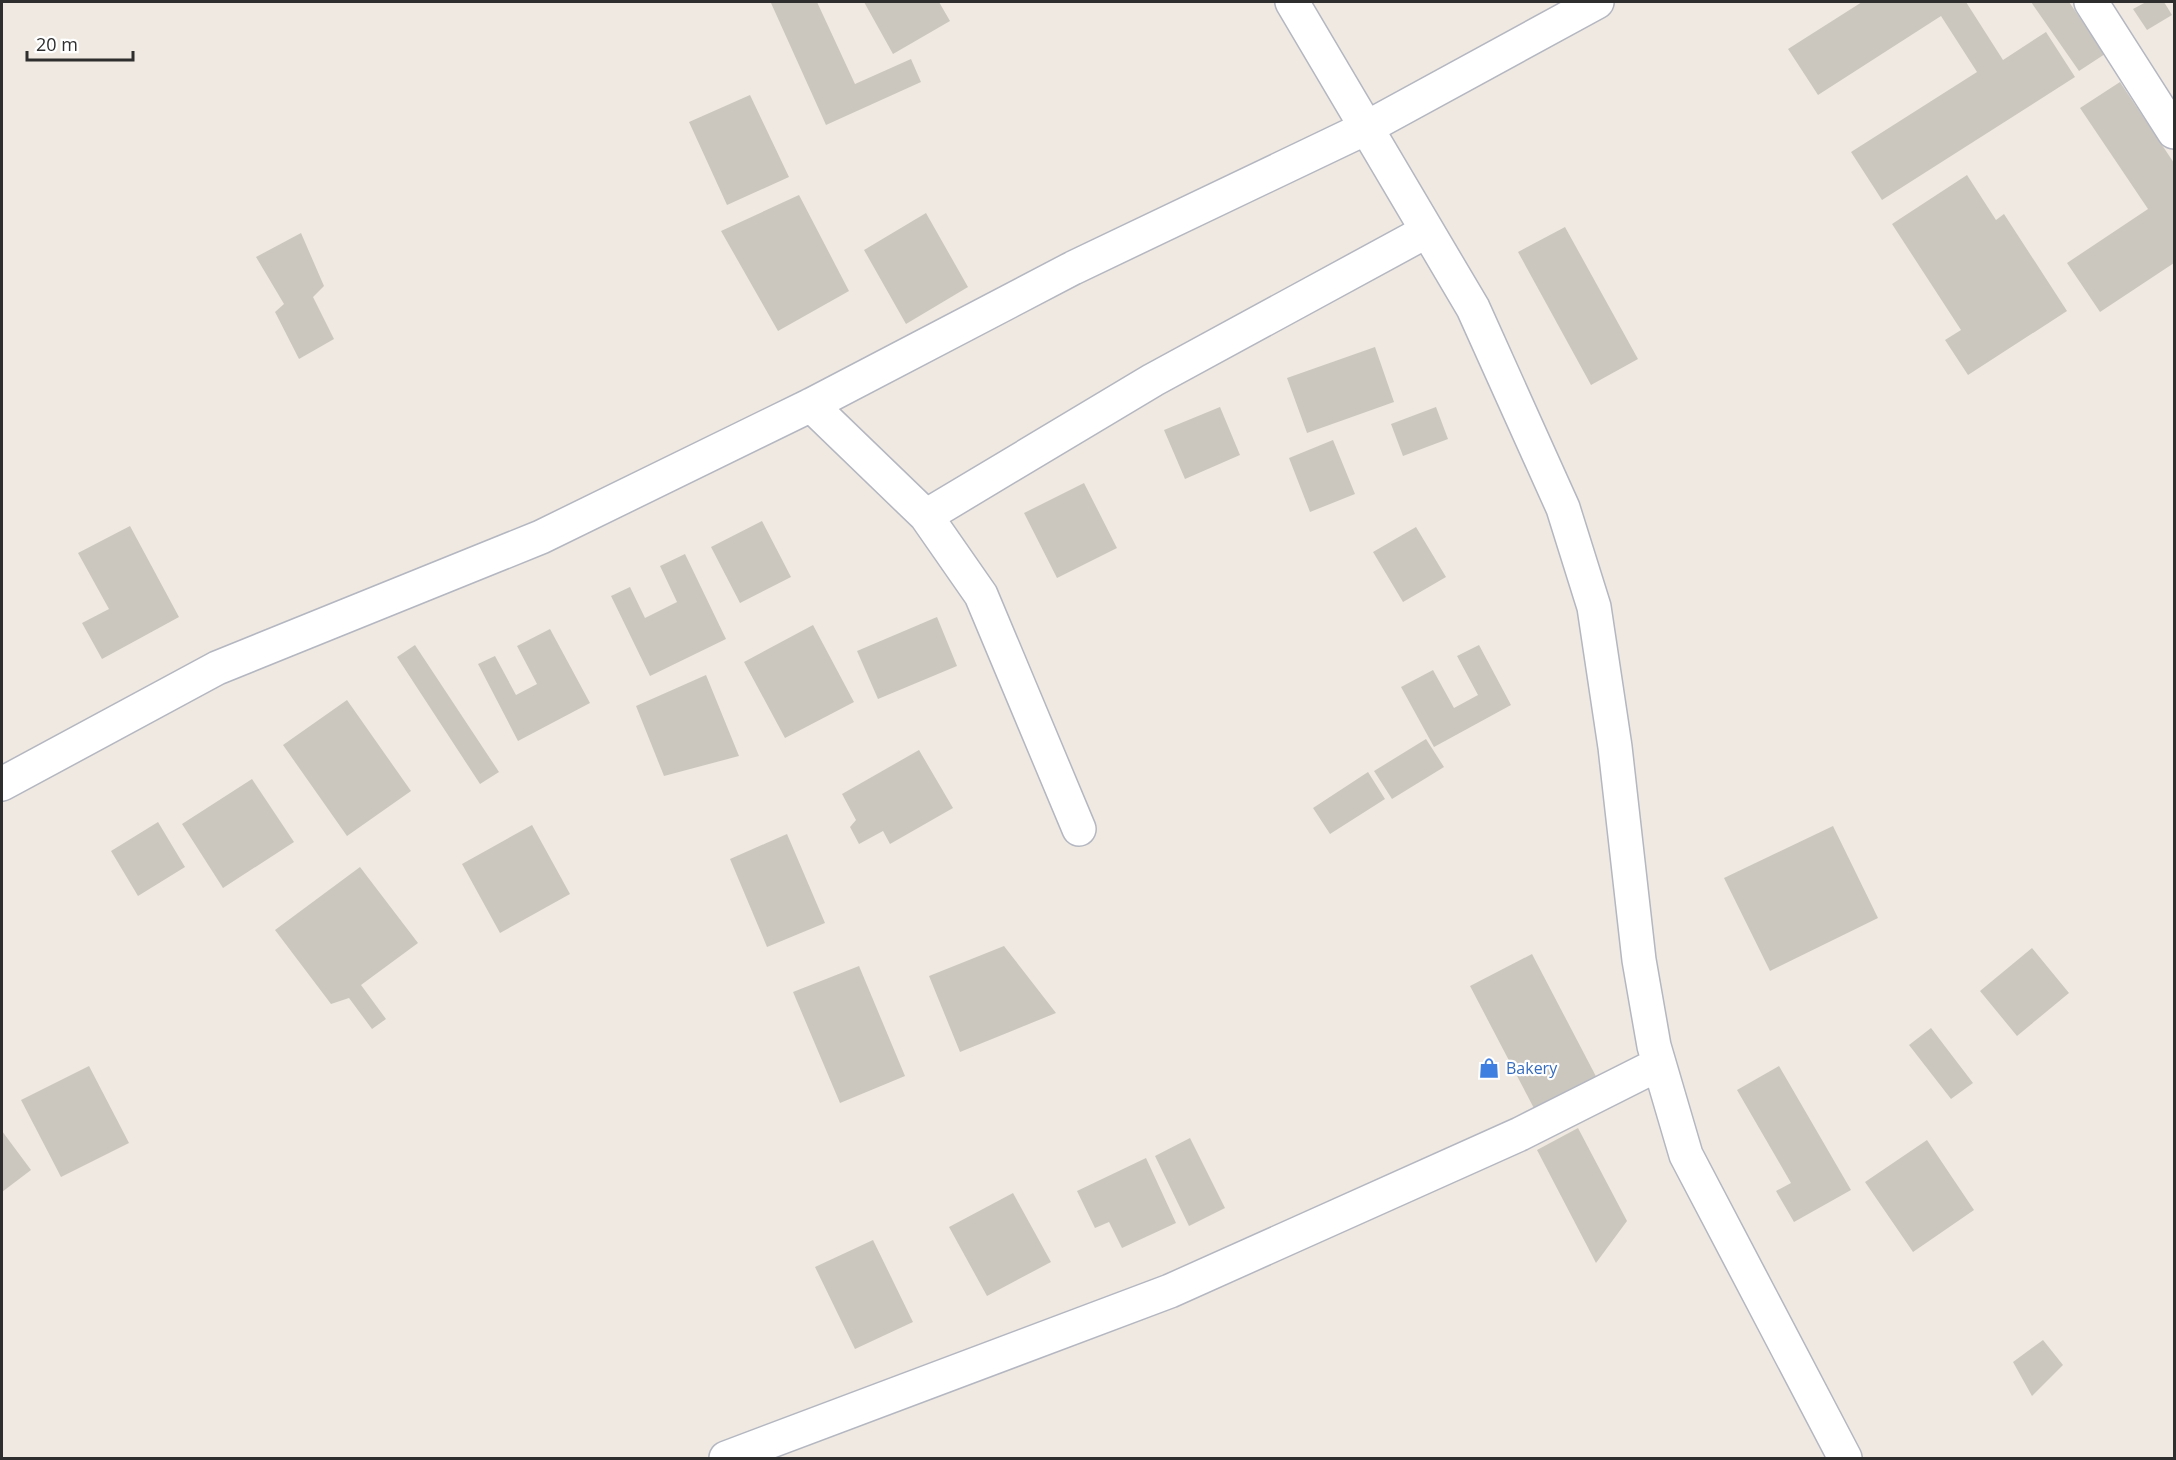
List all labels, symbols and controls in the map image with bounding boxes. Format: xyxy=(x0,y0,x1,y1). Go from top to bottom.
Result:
scale bar xyxy=(27,24,134,62)
text: 20 m xyxy=(36,32,78,56)
shop icon: Bakery xyxy=(1477,1056,1501,1080)
place label: Bakery xyxy=(1506,1057,1558,1079)

